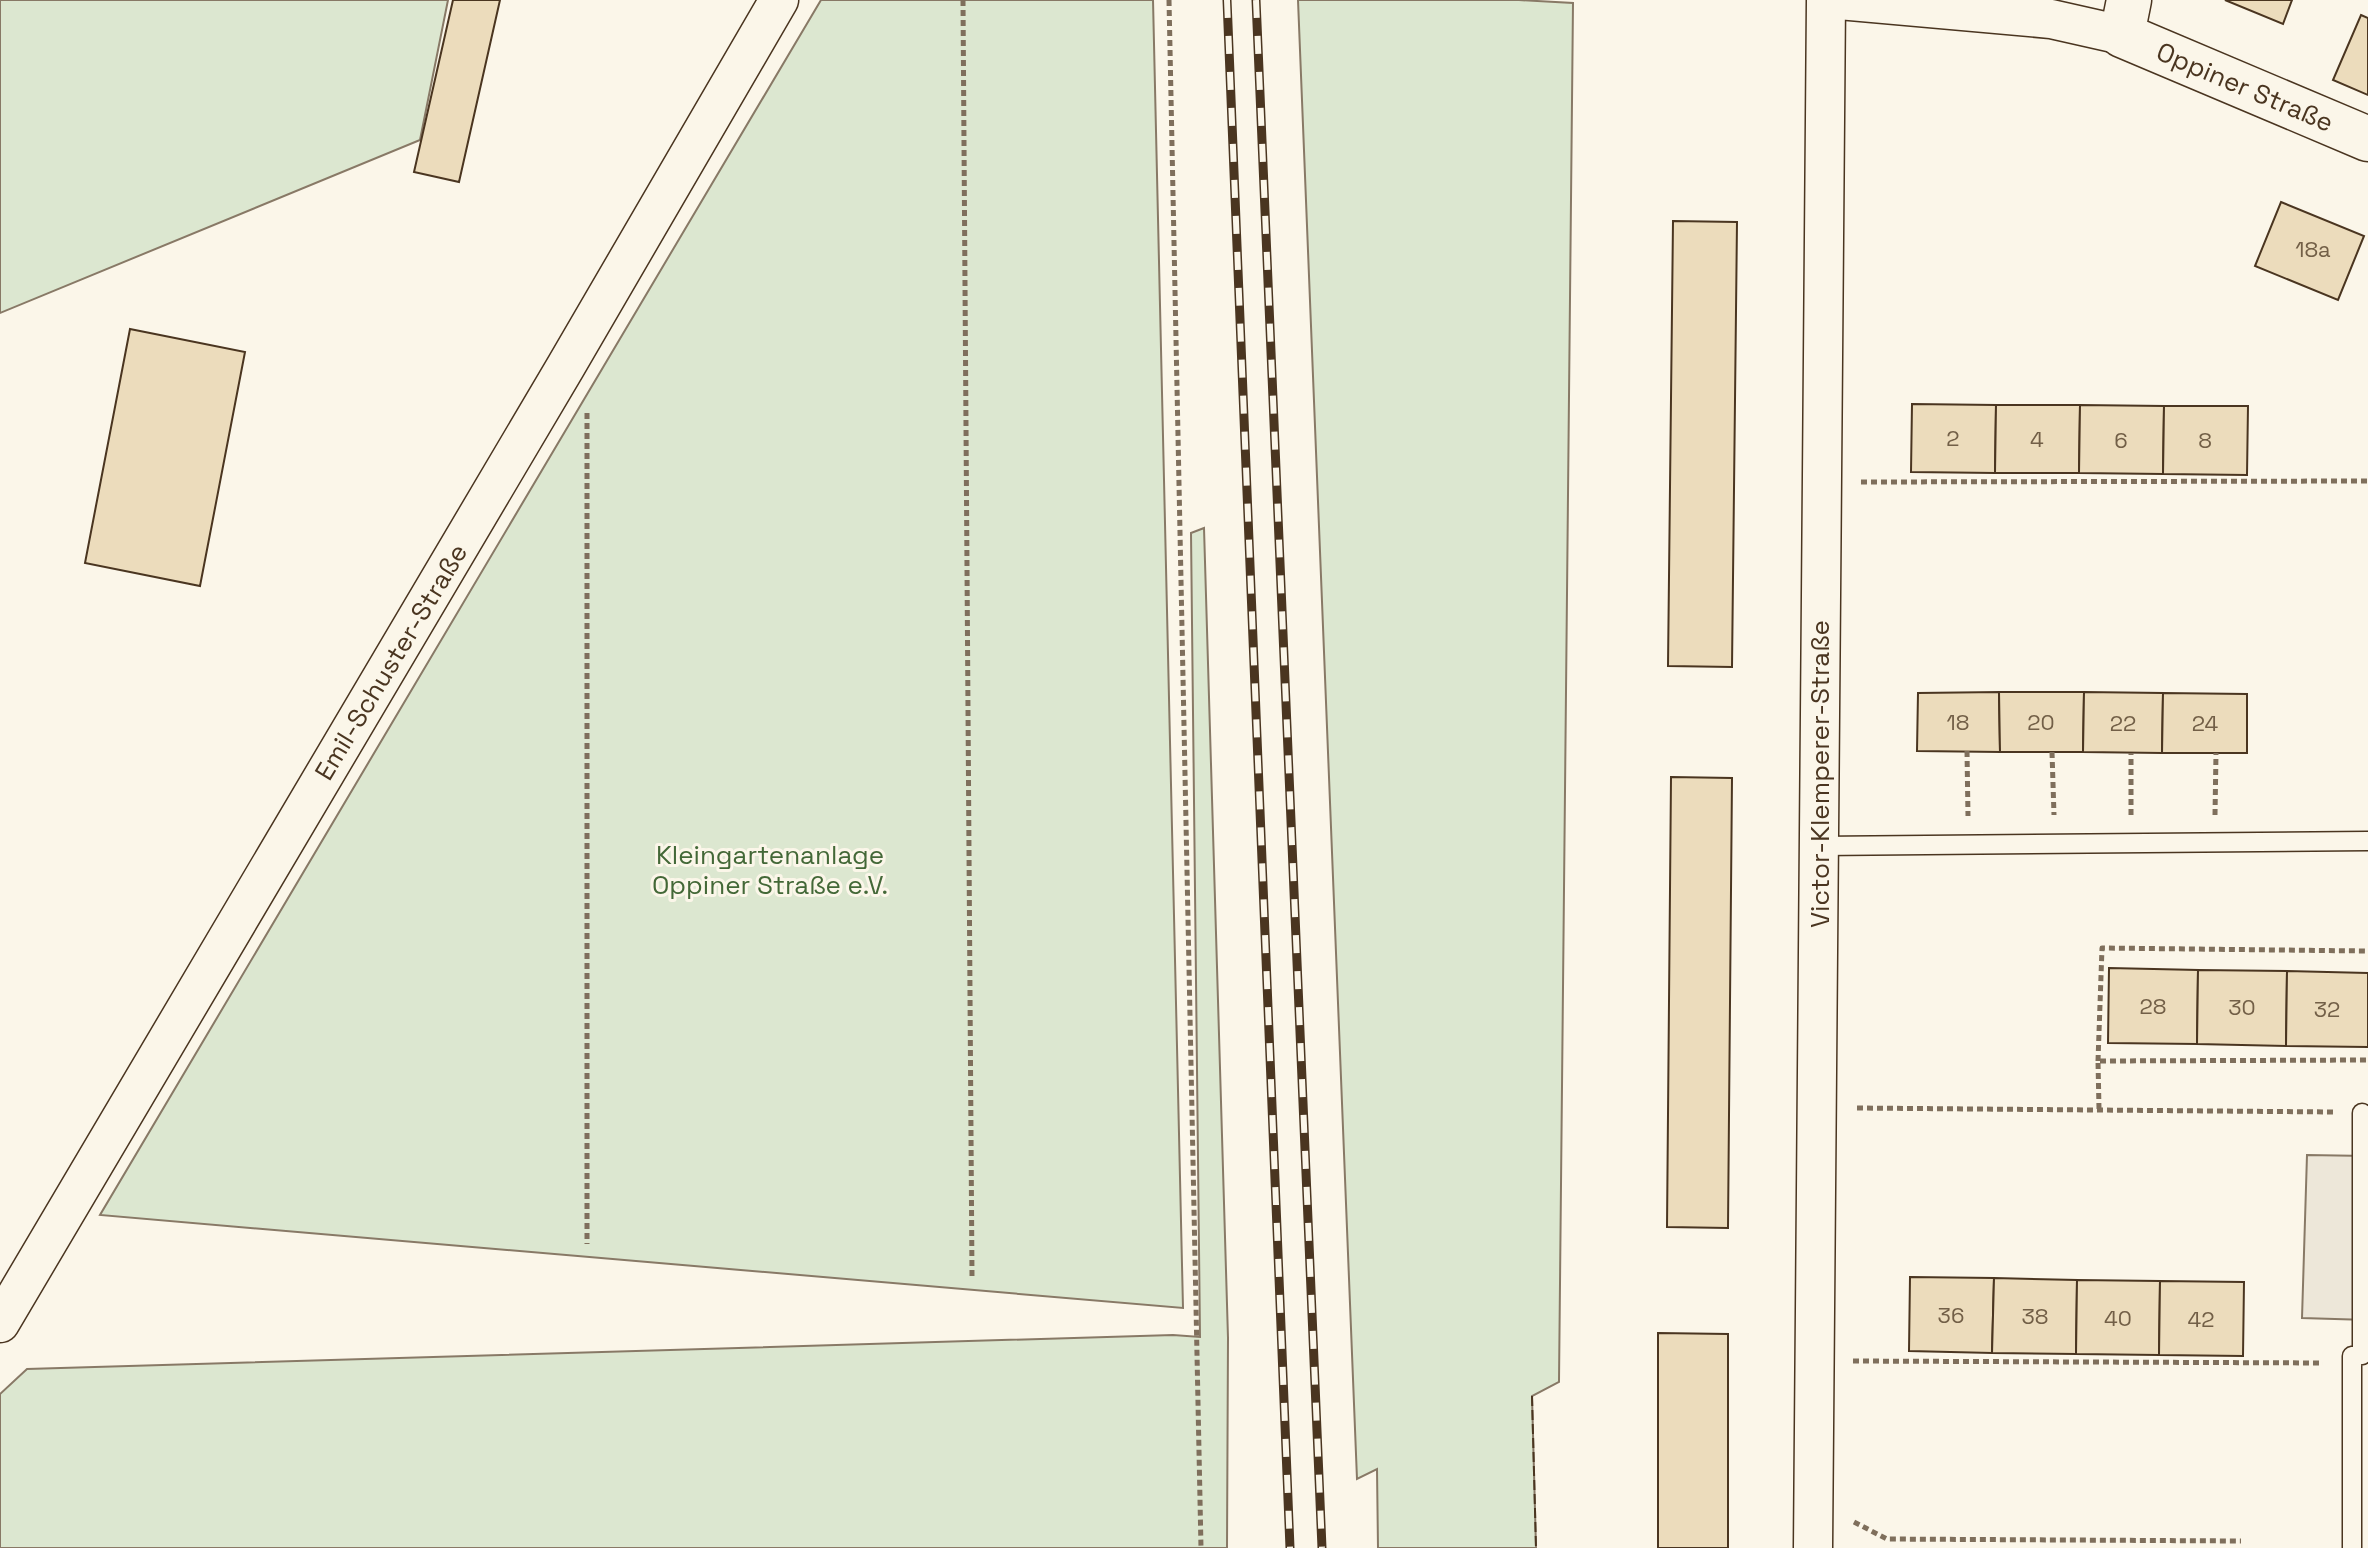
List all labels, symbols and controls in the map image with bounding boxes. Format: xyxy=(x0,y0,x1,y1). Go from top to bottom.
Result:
street label: Oppiner Straße xyxy=(2151,34,2339,140)
house number: 18a xyxy=(2295,235,2331,263)
house number: 2 xyxy=(1946,424,1960,452)
house number: 4 xyxy=(2030,425,2044,453)
house number: 6 xyxy=(2114,426,2128,454)
house number: 8 xyxy=(2198,426,2212,454)
street label: Emil-Schuster-Straße xyxy=(307,538,475,786)
street label: Victor-Klemperer-Straße xyxy=(1803,620,1837,928)
house number: 18 xyxy=(1947,708,1969,736)
house number: 20 xyxy=(2027,708,2055,736)
house number: 22 xyxy=(2110,709,2136,737)
house number: 24 xyxy=(2192,709,2218,737)
park label: Kleingartenanlage Oppiner Straße e.V. xyxy=(652,838,888,902)
house number: 28 xyxy=(2140,992,2166,1020)
house number: 30 xyxy=(2228,993,2256,1021)
house number: 32 xyxy=(2314,995,2340,1023)
house number: 36 xyxy=(1938,1301,1964,1329)
house number: 38 xyxy=(2022,1302,2049,1330)
house number: 40 xyxy=(2104,1304,2132,1332)
house number: 42 xyxy=(2187,1305,2215,1333)

